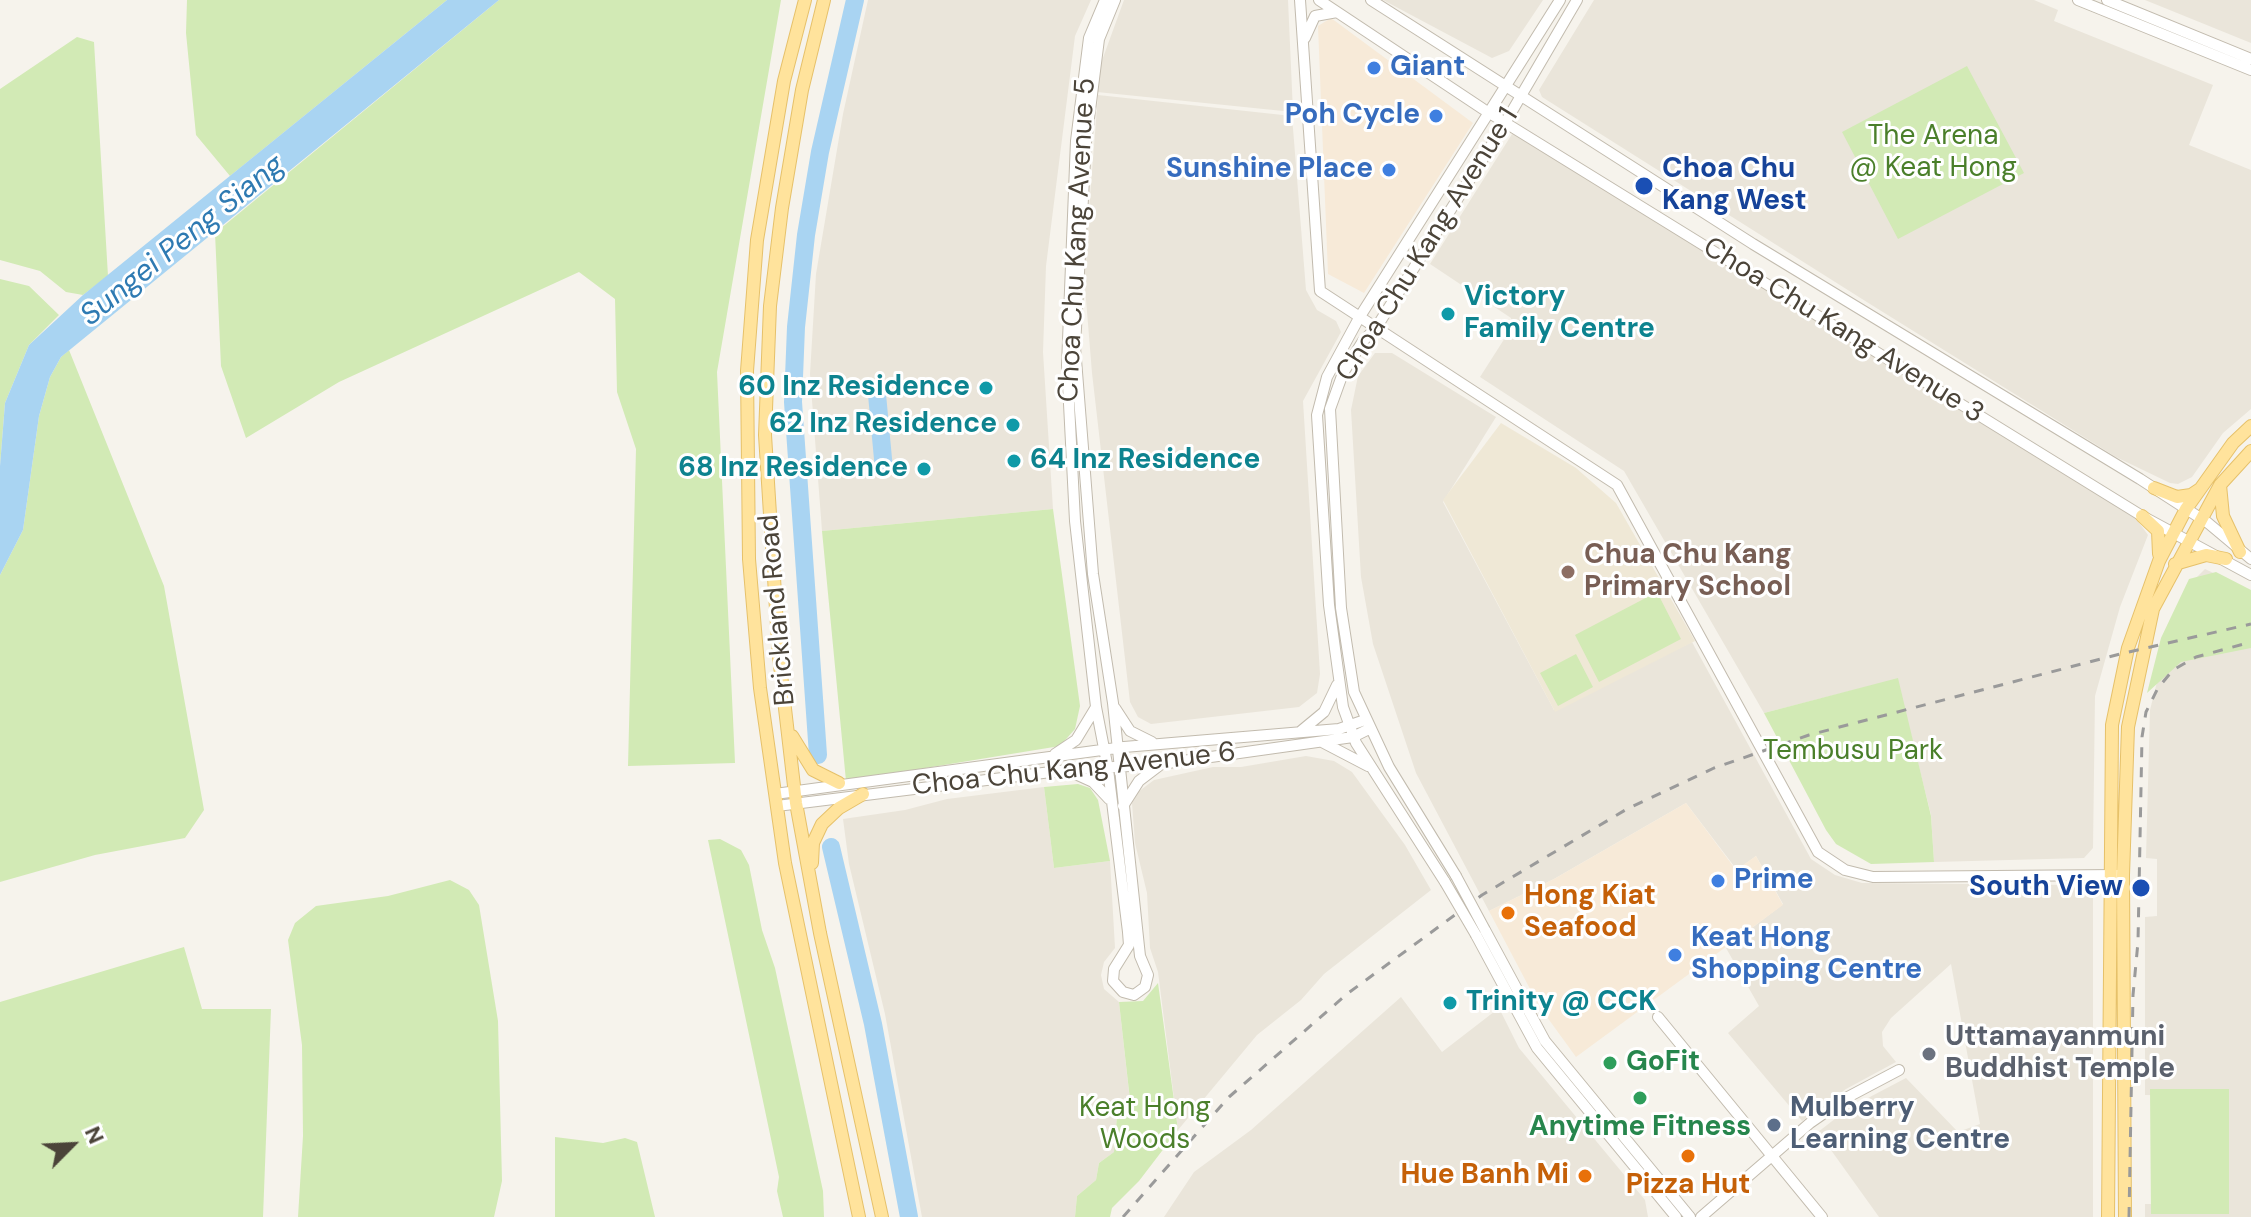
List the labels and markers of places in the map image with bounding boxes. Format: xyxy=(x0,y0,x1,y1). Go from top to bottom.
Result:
place label: Giant xyxy=(1390,51,1465,85)
marker: Giant xyxy=(1365,59,1383,77)
place label: Poh Cycle xyxy=(1285,99,1420,133)
marker: Poh Cycle xyxy=(1427,107,1445,125)
place label: Sunshine Place xyxy=(1166,153,1373,187)
place label: Choa Chu Kang West xyxy=(1662,153,1807,219)
marker: Sunshine Place xyxy=(1380,161,1398,179)
marker: Choa Chu Kang West xyxy=(1633,175,1655,197)
place label: Victory Family Centre xyxy=(1464,281,1655,347)
marker: Victory Family Centre xyxy=(1439,305,1457,323)
place label: 60 Inz Residence xyxy=(738,371,970,405)
marker: 60 Inz Residence xyxy=(977,379,995,397)
place label: 62 Inz Residence xyxy=(769,408,997,442)
marker: 62 Inz Residence xyxy=(1004,416,1022,434)
place label: 64 Inz Residence xyxy=(1030,444,1260,478)
place label: 68 Inz Residence xyxy=(678,452,908,486)
marker: 64 Inz Residence xyxy=(1005,452,1023,470)
marker: 68 Inz Residence xyxy=(915,460,933,478)
place label: Chua Chu Kang Primary School xyxy=(1584,539,1792,605)
marker: Chua Chu Kang Primary School xyxy=(1559,563,1577,581)
place label: Prime xyxy=(1734,864,1814,898)
place label: South View xyxy=(1969,871,2123,905)
marker: Prime xyxy=(1709,872,1727,890)
marker: South View xyxy=(2130,877,2152,899)
place label: Hong Kiat Seafood xyxy=(1524,880,1656,946)
marker: Hong Kiat Seafood xyxy=(1499,904,1517,922)
place label: Keat Hong Shopping Centre xyxy=(1691,922,1922,988)
marker: Keat Hong Shopping Centre xyxy=(1666,946,1684,964)
place label: Trinity @ CCK xyxy=(1466,986,1657,1020)
marker: Trinity @ CCK xyxy=(1441,994,1459,1012)
place label: Uttamayanmuni Buddhist Temple xyxy=(1945,1021,2175,1087)
marker: Uttamayanmuni Buddhist Temple xyxy=(1920,1045,1938,1063)
place label: GoFit xyxy=(1626,1046,1700,1080)
marker: GoFit xyxy=(1601,1054,1619,1072)
marker: Anytime Fitness xyxy=(1631,1089,1649,1107)
place label: Mulberry Learning Centre xyxy=(1790,1092,2010,1158)
place label: Anytime Fitness xyxy=(1529,1111,1751,1145)
marker: Mulberry Learning Centre xyxy=(1765,1116,1783,1134)
marker: Pizza Hut xyxy=(1679,1147,1697,1165)
place label: Hue Banh Mi xyxy=(1400,1159,1569,1193)
marker: Hue Banh Mi xyxy=(1576,1167,1594,1185)
place label: Pizza Hut xyxy=(1626,1169,1750,1203)

